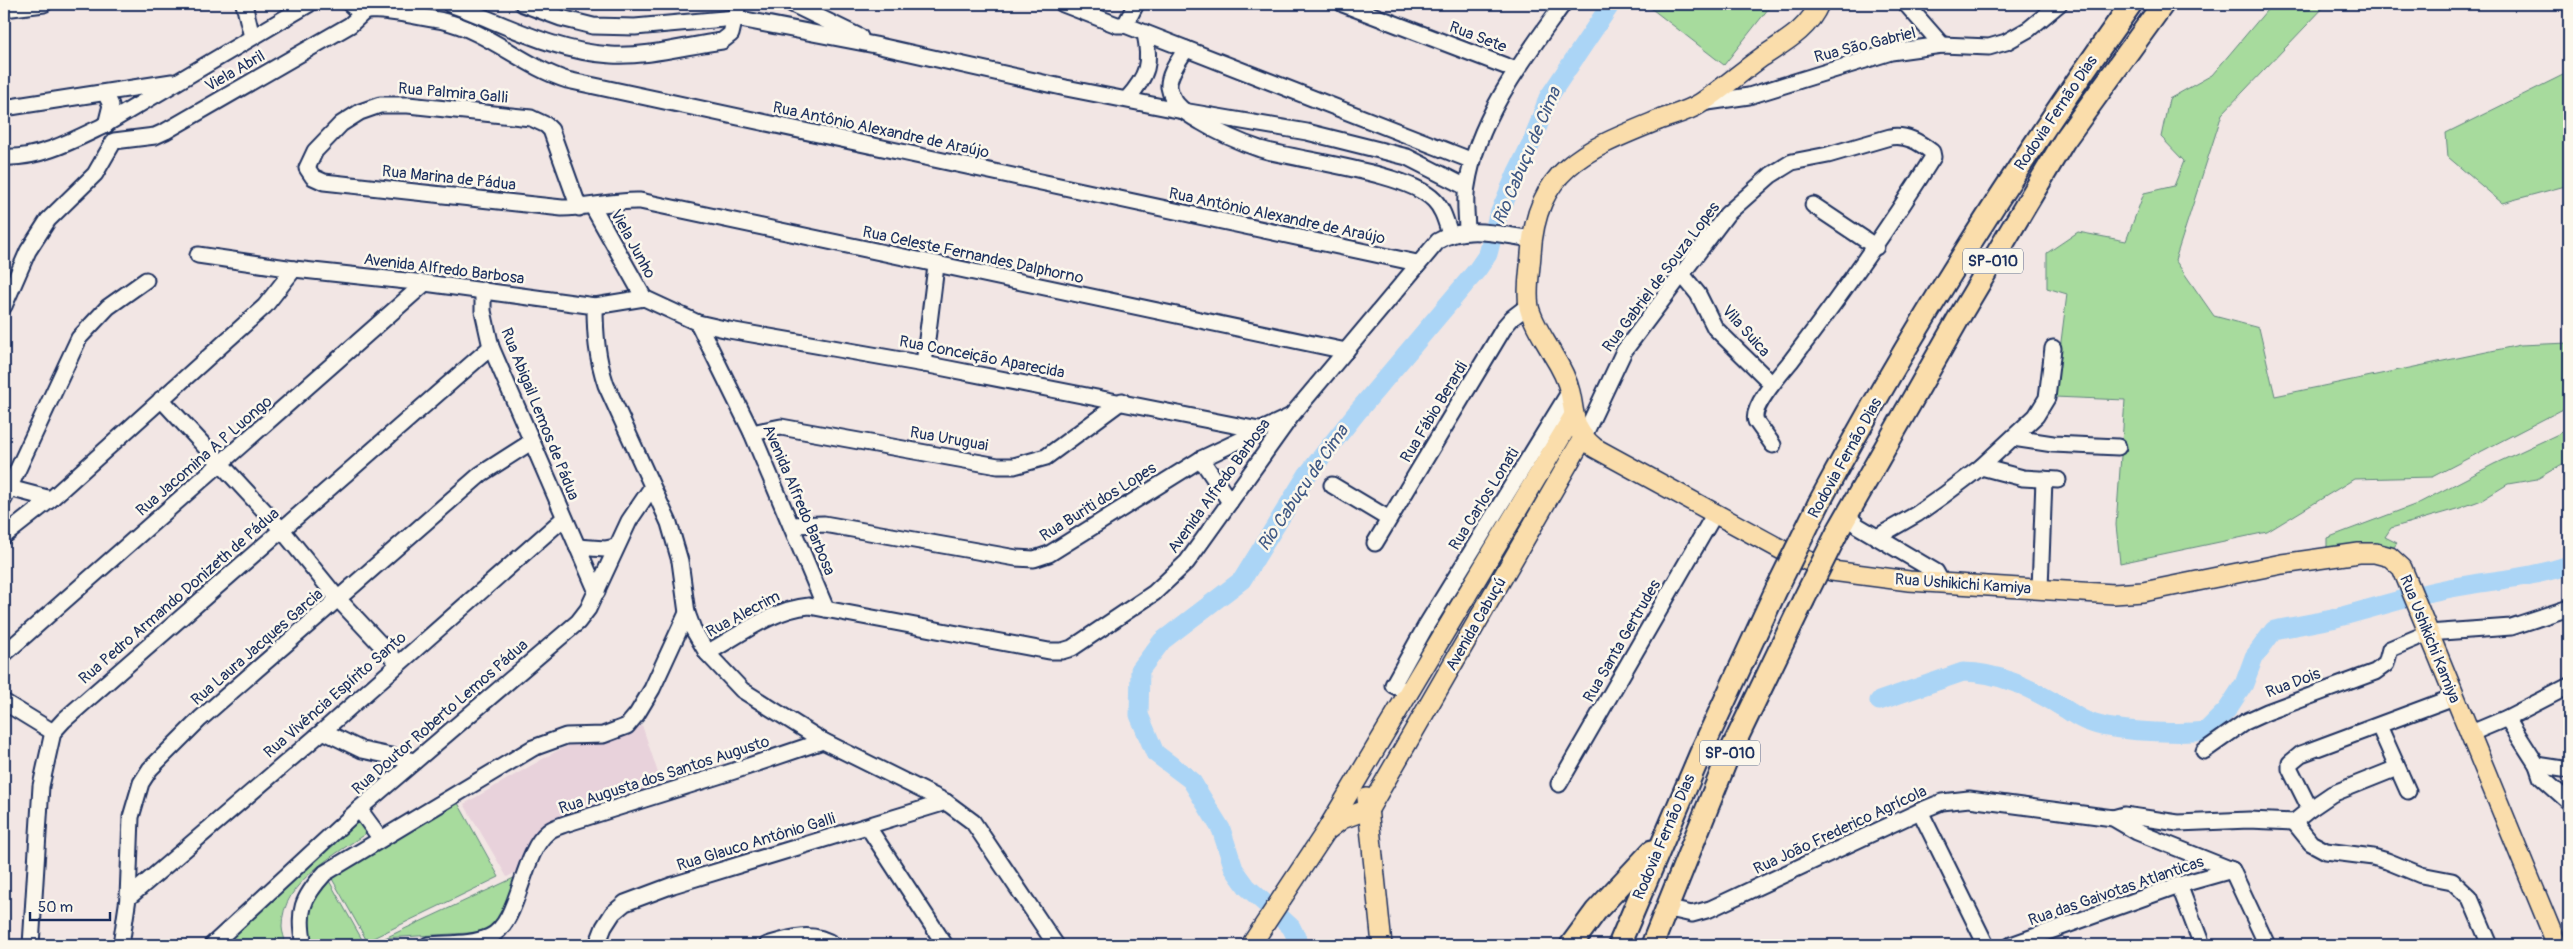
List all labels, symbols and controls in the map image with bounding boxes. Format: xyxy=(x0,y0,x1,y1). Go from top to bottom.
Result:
street label: Rua Sete xyxy=(1447,17,1510,57)
street label: Rua São Gabriel xyxy=(1812,23,1918,67)
street label: Viela Abril xyxy=(202,46,268,96)
street label: Rodovia Fernão Dias xyxy=(2010,52,2102,174)
street label: Rua Palmira Galli xyxy=(397,78,509,108)
water label: Rio Cabuçu de Cima xyxy=(1488,82,1567,228)
street label: Rua Antônio Alexandre de Araújo xyxy=(771,97,991,163)
street label: Rua Marina de Pádua xyxy=(381,161,517,195)
street label: Rua Antônio Alexandre de Araújo xyxy=(1167,183,1387,249)
street label: Rua Gabriel de Souza Lopes xyxy=(1598,198,1724,356)
street label: Viela Junho xyxy=(606,206,660,282)
street label: Rua Celeste Fernandes Dalphorno xyxy=(861,222,1086,288)
road number: SP-010 xyxy=(1963,248,2023,274)
street label: Avenida Alfredo Barbosa xyxy=(363,249,525,289)
street label: Vila Suica xyxy=(1718,301,1774,361)
street label: Rua Abigail Lemos de Pádua xyxy=(496,325,584,503)
street label: Rua Conceição Aparecida xyxy=(898,331,1066,383)
street label: Rua Fábio Berardi xyxy=(1396,358,1472,466)
street label: Rua Jacomina A P Luongo xyxy=(132,391,276,521)
street label: Rodovia Fernão Dias xyxy=(1804,394,1886,522)
street label: Avenida Alfredo Barbosa xyxy=(1163,415,1275,557)
water label: Rio Cabuçu de Cima xyxy=(1252,419,1355,555)
street label: Avenida Alfredo Barbosa xyxy=(758,422,840,578)
street label: Rua Uruguai xyxy=(908,422,990,456)
street label: Rua Carlos Lonati xyxy=(1445,444,1524,554)
street label: Rua Buriti dos Lopes xyxy=(1036,458,1160,546)
street label: Rua Pedro Armando Donizeth de Pádua xyxy=(75,503,283,689)
street label: Rua Ushikichi Kamiya xyxy=(1894,569,2032,599)
street label: Rua Ushikichi Kamiya xyxy=(2395,572,2465,706)
street label: Avenida Cabuçú xyxy=(1441,574,1511,674)
street label: Rua Santa Gertrudes xyxy=(1579,576,1665,706)
street label: Rua Laura Jacques Garcia xyxy=(187,584,327,710)
street label: Rua Alecrim xyxy=(703,586,783,642)
street label: Rua Vivência Espírito Santo xyxy=(260,627,411,762)
street label: Rua Doutor Roberto Lemos Pádua xyxy=(348,635,532,799)
street label: Rua Dois xyxy=(2263,663,2323,703)
street label: Rua Augusta dos Santos Augusto xyxy=(556,731,772,819)
road number: SP-010 xyxy=(1700,740,1760,766)
street label: Rodovia Fernão Dias xyxy=(1629,771,1699,903)
street label: Rua João Frederico Agrícola xyxy=(1750,781,1930,879)
street label: Rua Glauco Antônio Galli xyxy=(674,808,838,876)
street label: Rua das Gaivotas Atlanticas xyxy=(2026,852,2206,930)
scale bar xyxy=(30,889,110,921)
text: 50 m xyxy=(38,898,73,917)

